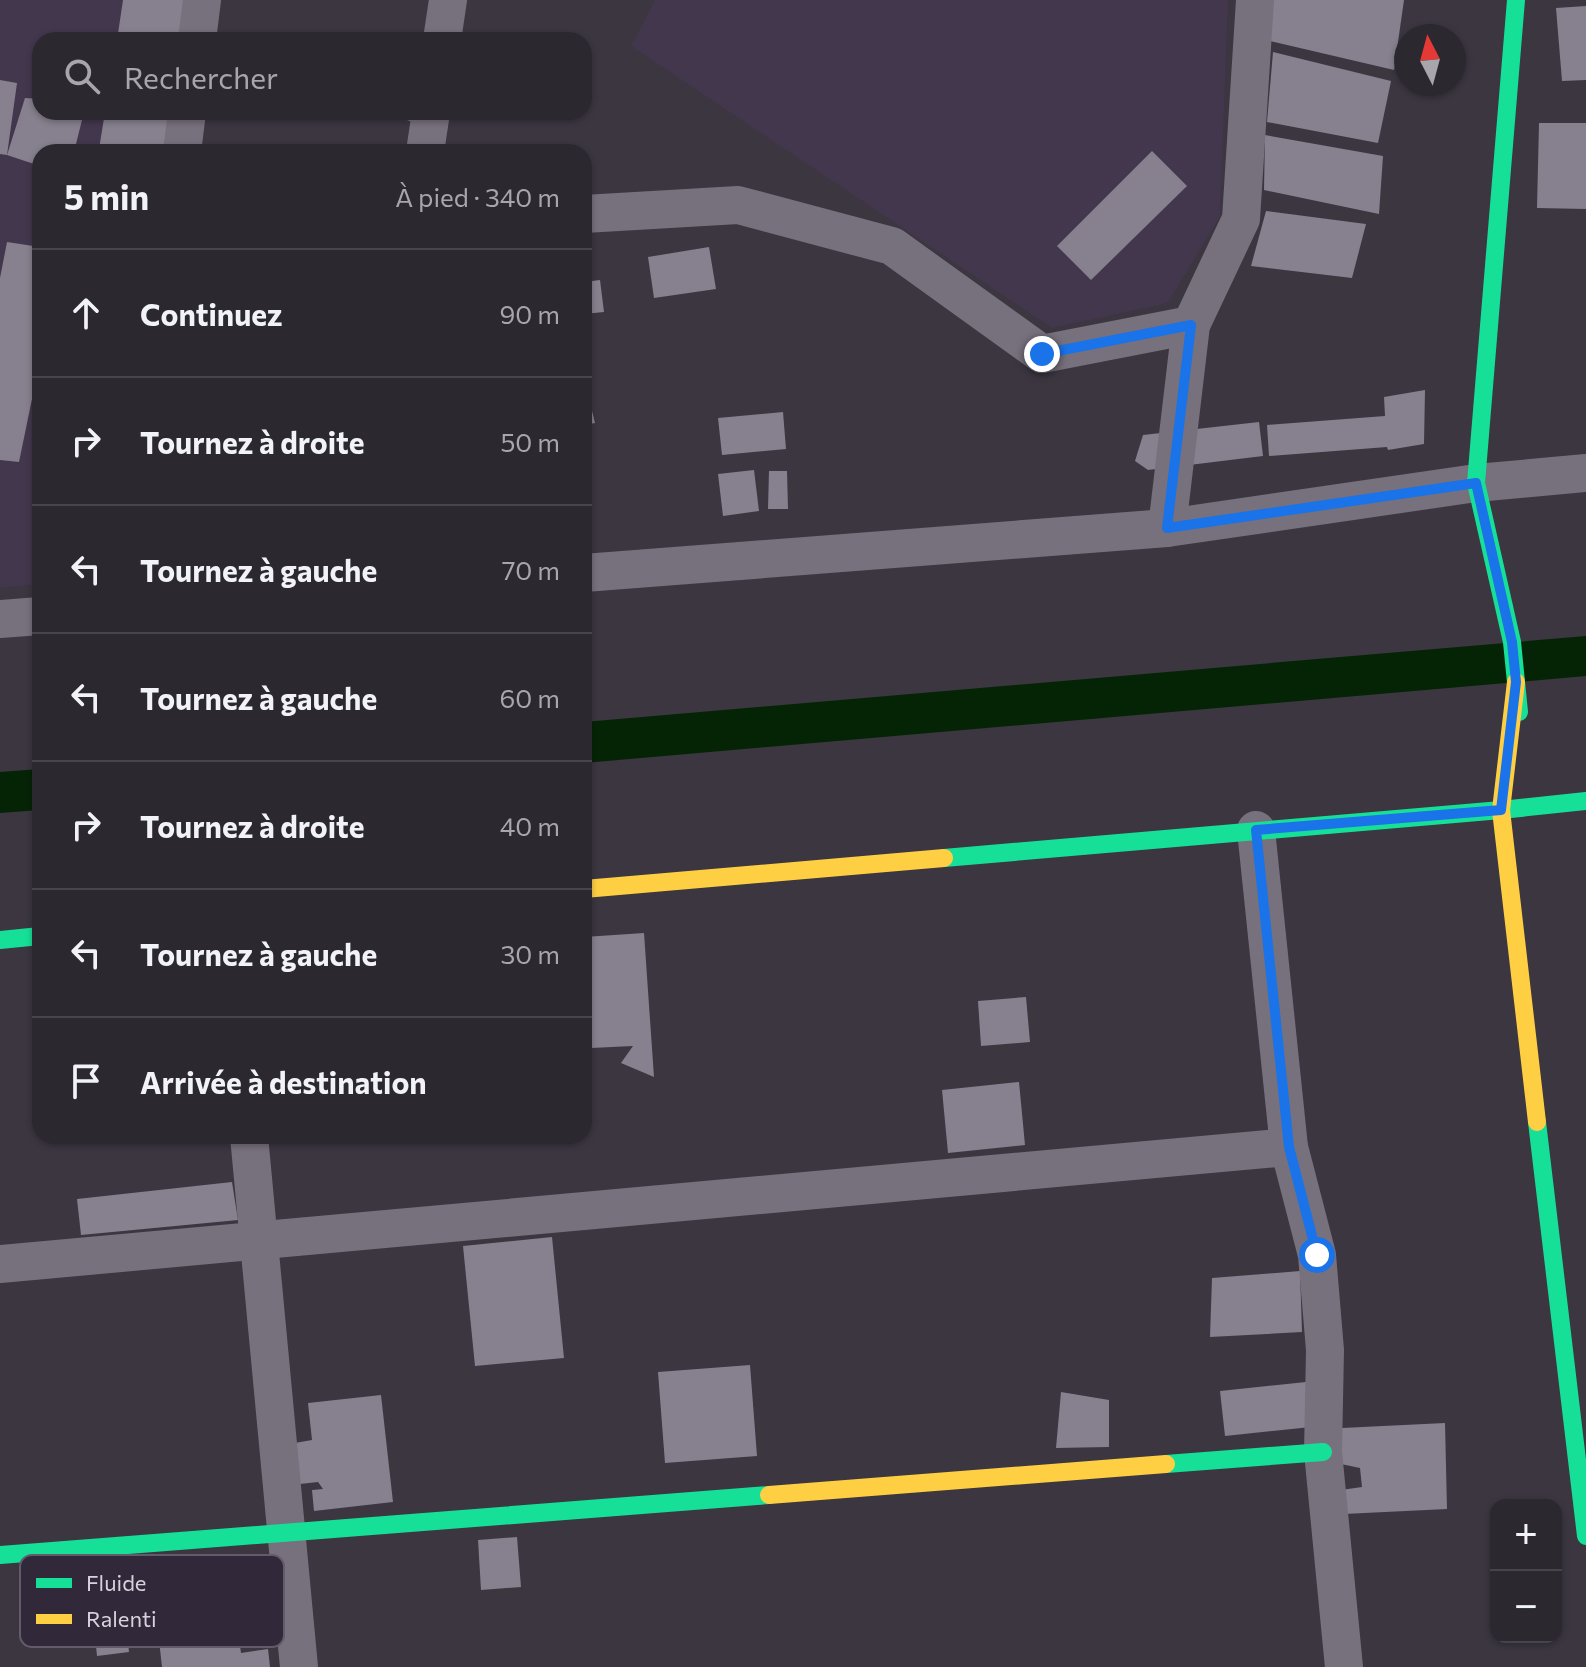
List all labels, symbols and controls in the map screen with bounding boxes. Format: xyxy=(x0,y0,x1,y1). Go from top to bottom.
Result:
north arrow xyxy=(1394,24,1466,96)
search box xyxy=(32,32,592,120)
icon: search xyxy=(60,54,104,98)
text: Rechercher xyxy=(124,58,278,95)
text: 5 min xyxy=(64,175,149,217)
text: À pied · 340 m xyxy=(395,181,560,212)
icon: ahead xyxy=(64,291,108,335)
text: Continuez xyxy=(140,295,283,332)
text: 90 m xyxy=(500,298,560,329)
route end xyxy=(1024,336,1060,372)
icon: right xyxy=(64,419,108,463)
text: Tournez à droite xyxy=(140,423,364,460)
text: 50 m xyxy=(500,426,560,457)
icon: left xyxy=(64,547,108,591)
text: Tournez à gauche xyxy=(140,551,377,588)
text: 70 m xyxy=(502,554,560,585)
icon: left xyxy=(64,675,108,719)
text: Tournez à gauche xyxy=(140,679,377,716)
text: 60 m xyxy=(500,682,560,713)
icon: right xyxy=(64,803,108,847)
text: Tournez à droite xyxy=(140,807,364,844)
text: 40 m xyxy=(500,810,560,841)
icon: left xyxy=(64,931,108,975)
text: Tournez à gauche xyxy=(140,935,377,972)
text: 30 m xyxy=(501,938,560,969)
icon: arrive xyxy=(64,1059,108,1103)
text: Arrivée à destination xyxy=(140,1063,427,1100)
route start xyxy=(1299,1237,1335,1273)
map controls xyxy=(1490,1499,1562,1643)
button: + xyxy=(1490,1499,1562,1571)
legend xyxy=(20,1555,284,1647)
text: Fluide xyxy=(86,1569,146,1596)
button: − xyxy=(1490,1571,1562,1643)
text: Ralenti xyxy=(86,1605,157,1632)

